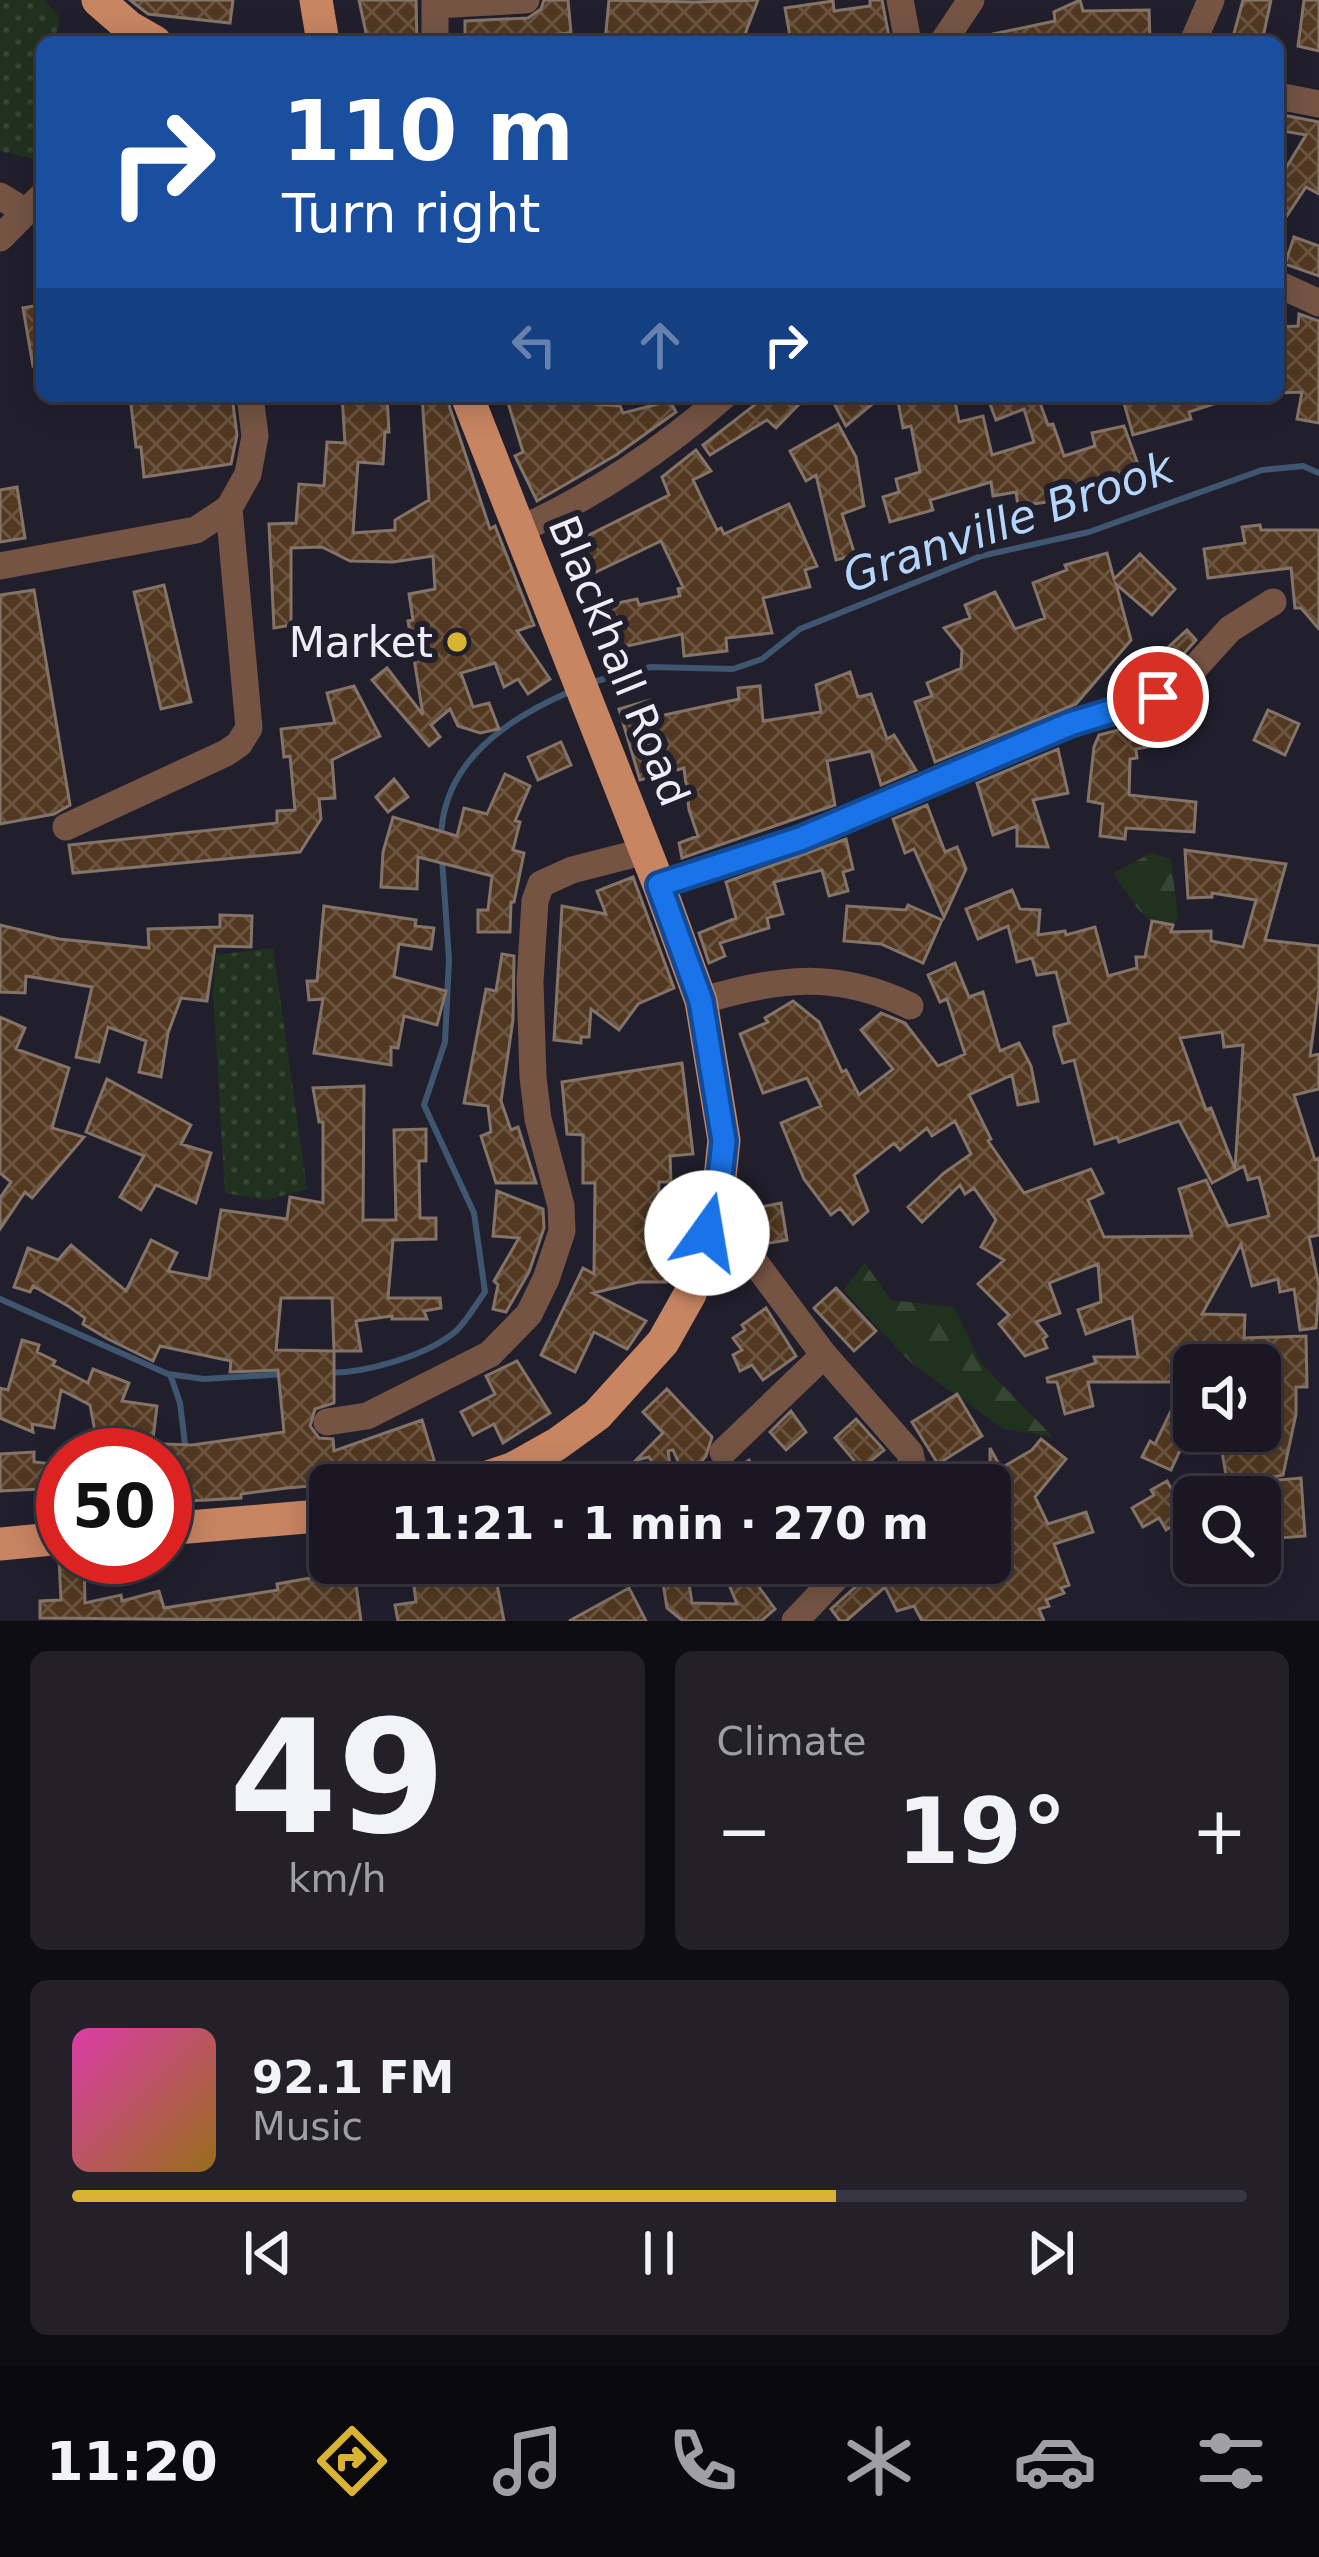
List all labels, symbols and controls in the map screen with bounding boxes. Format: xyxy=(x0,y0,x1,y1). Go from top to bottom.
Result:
text: 110 m xyxy=(282,82,574,180)
icon: right xyxy=(84,84,240,240)
text: Turn right xyxy=(282,182,541,245)
icon: left xyxy=(501,312,567,378)
icon: ahead xyxy=(627,312,693,378)
icon: right xyxy=(753,312,819,378)
water label: Granville Brook xyxy=(836,440,1182,603)
street label: Blackhall Road xyxy=(539,509,699,813)
place label: Market xyxy=(289,618,433,667)
marker: Market xyxy=(444,629,470,655)
pin xyxy=(1107,646,1209,748)
icon: arrive xyxy=(1125,664,1191,730)
position arrow xyxy=(644,1170,770,1296)
map controls xyxy=(1173,1344,1281,1584)
button: sound xyxy=(1173,1344,1281,1452)
speed limit sign: 50 xyxy=(36,1428,192,1584)
button: search xyxy=(1173,1476,1281,1584)
text: 11:21 · 1 min · 270 m xyxy=(391,1497,929,1550)
text: 49 xyxy=(229,1687,446,1869)
text: Climate xyxy=(717,1719,867,1764)
text: 19° xyxy=(897,1779,1067,1884)
text: − xyxy=(717,1793,772,1870)
text: + xyxy=(1192,1793,1247,1870)
text: km/h xyxy=(288,1856,386,1901)
text: 92.1 FM xyxy=(252,2051,454,2104)
text: Music xyxy=(252,2104,363,2149)
icon: previous xyxy=(235,2220,301,2286)
icon: pause xyxy=(626,2220,692,2286)
icon: next xyxy=(1018,2220,1084,2286)
icon: directions xyxy=(310,2419,394,2503)
icon: music xyxy=(486,2419,570,2503)
icon: phone xyxy=(661,2419,745,2503)
icon: climate xyxy=(837,2419,921,2503)
icon: car xyxy=(1013,2419,1097,2503)
icon: filters xyxy=(1189,2419,1273,2503)
text: 11:20 xyxy=(46,2430,218,2493)

